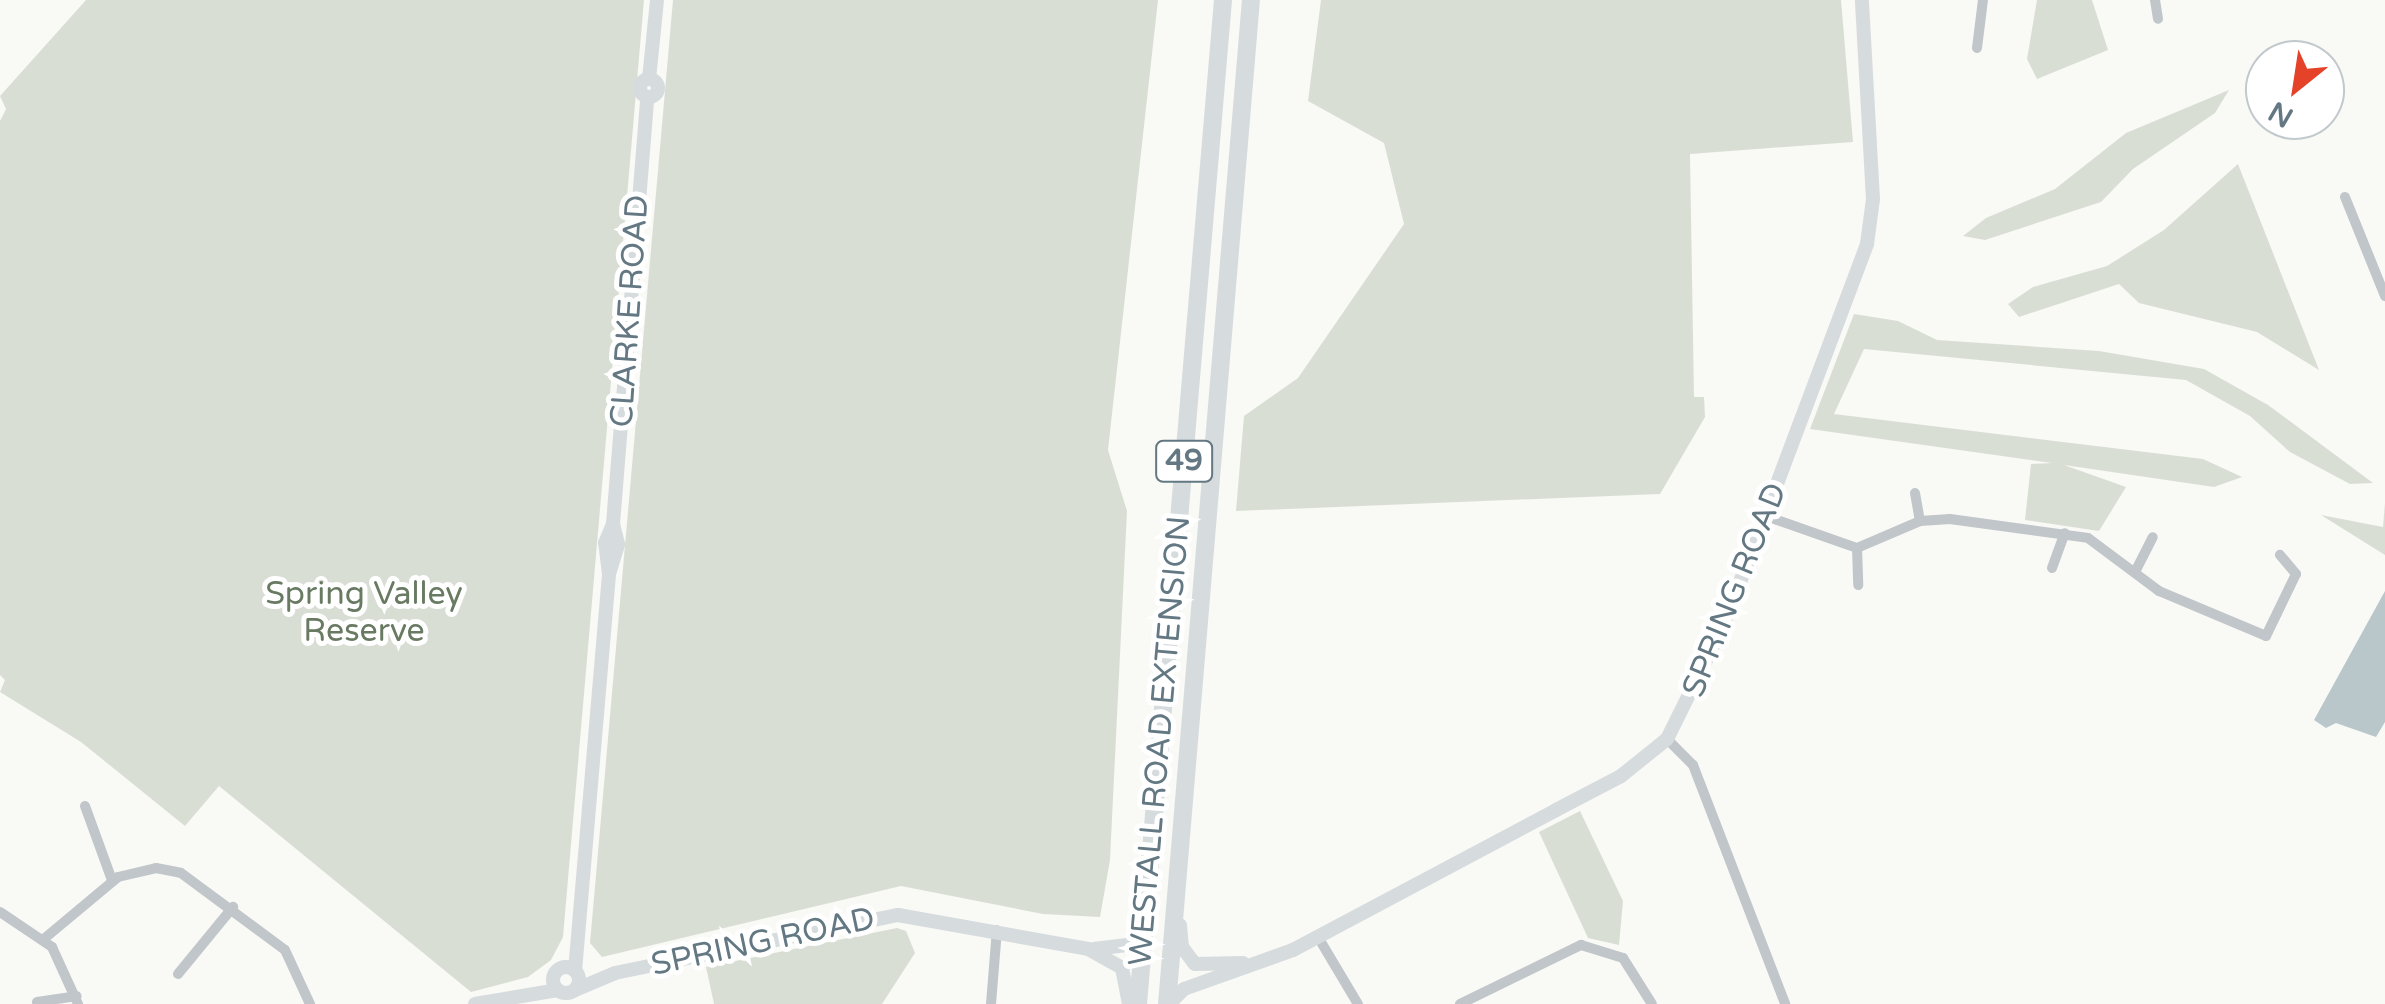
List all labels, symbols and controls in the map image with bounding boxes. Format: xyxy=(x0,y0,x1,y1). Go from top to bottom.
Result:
north arrow xyxy=(2245,40,2345,140)
text: N xyxy=(2263,94,2299,135)
street label: CLARKE ROAD xyxy=(603,193,657,429)
road number: 49 xyxy=(1154,436,1214,486)
street label: SPRING ROAD xyxy=(1675,477,1795,703)
street label: WESTALL ROAD EXTENSION xyxy=(1121,514,1199,968)
park label: Spring Valley Reserve xyxy=(265,576,463,651)
street label: SPRING ROAD xyxy=(648,900,878,984)

